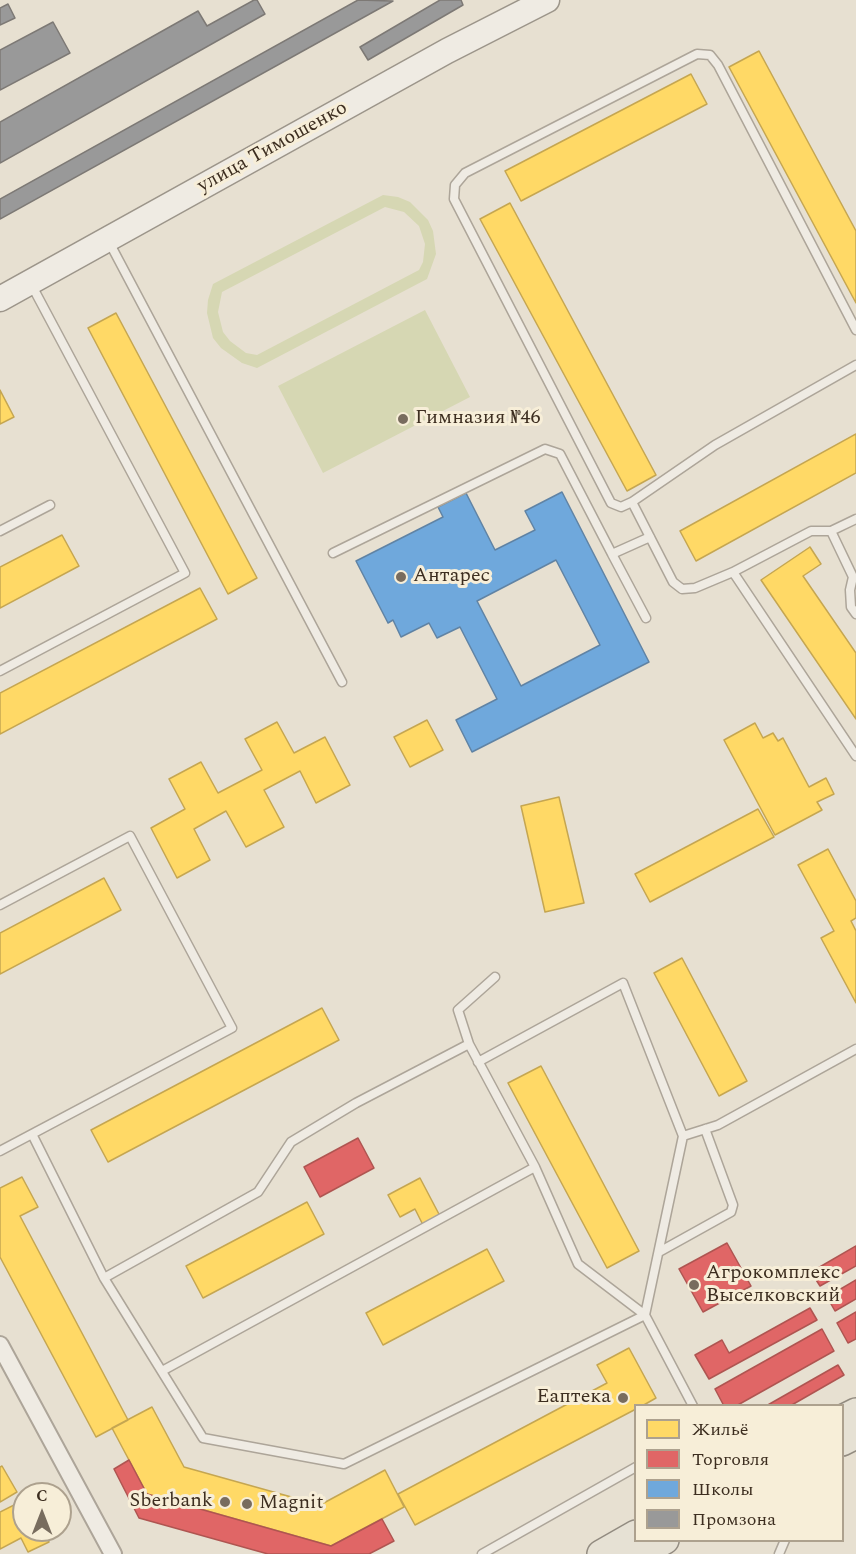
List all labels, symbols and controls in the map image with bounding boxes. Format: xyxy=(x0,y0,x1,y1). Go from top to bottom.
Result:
street label: улица Тимошенко xyxy=(194,97,352,199)
place label: Гимназия №46 xyxy=(415,407,540,431)
marker: Гимназия №46 xyxy=(396,412,410,426)
place label: Антарес xyxy=(413,565,490,589)
marker: Антарес xyxy=(394,570,408,584)
place label: Агрокомплекс Выселковский xyxy=(706,1262,840,1309)
marker: Агрокомплекс Выселковский xyxy=(687,1278,701,1292)
place label: Еаптека xyxy=(536,1386,611,1410)
marker: Еаптека xyxy=(616,1391,630,1405)
legend xyxy=(634,1404,844,1542)
text: Жильё xyxy=(692,1416,748,1443)
text: Торговля xyxy=(692,1446,769,1473)
text: Школы xyxy=(692,1476,753,1503)
north arrow xyxy=(12,1482,72,1542)
text: С xyxy=(36,1484,48,1508)
place label: Sberbank xyxy=(130,1490,213,1514)
place label: Magnit xyxy=(259,1492,323,1516)
marker: Sberbank xyxy=(218,1495,232,1509)
marker: Magnit xyxy=(240,1497,254,1511)
text: Промзона xyxy=(692,1506,776,1533)

